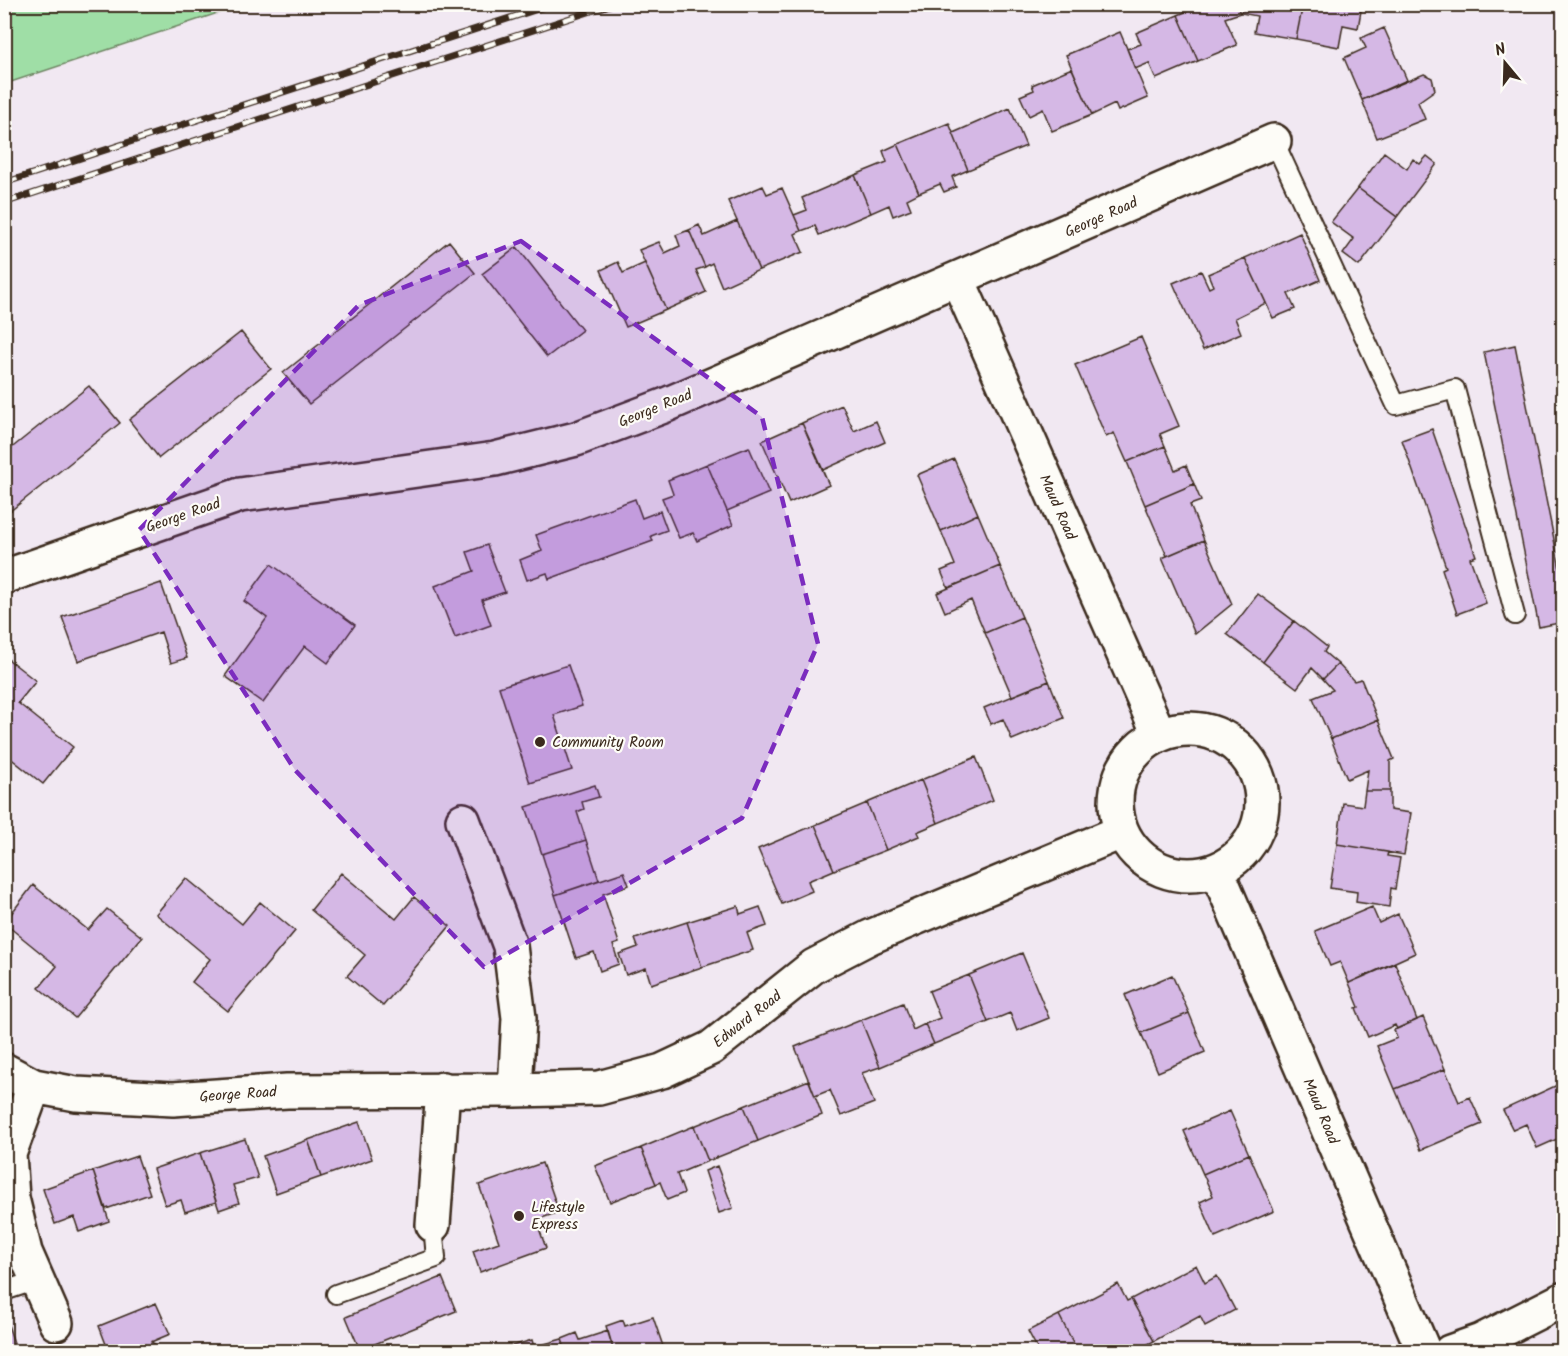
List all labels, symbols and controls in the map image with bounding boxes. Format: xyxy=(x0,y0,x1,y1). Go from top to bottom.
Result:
north arrow xyxy=(1475,33,1535,93)
text: N xyxy=(1492,37,1509,64)
street label: George Road xyxy=(1061,191,1142,245)
street label: George Road xyxy=(615,383,696,435)
street label: Maud Road xyxy=(1032,471,1082,545)
street label: George Road xyxy=(143,492,224,540)
place label: Community Room xyxy=(552,731,664,755)
marker: Community Room xyxy=(533,735,547,749)
street label: Edward Road xyxy=(708,985,788,1054)
street label: Maud Road xyxy=(1295,1075,1345,1149)
street label: George Road xyxy=(199,1080,278,1110)
place label: Lifestyle Express xyxy=(531,1196,585,1237)
marker: Lifestyle Express xyxy=(512,1209,526,1223)

